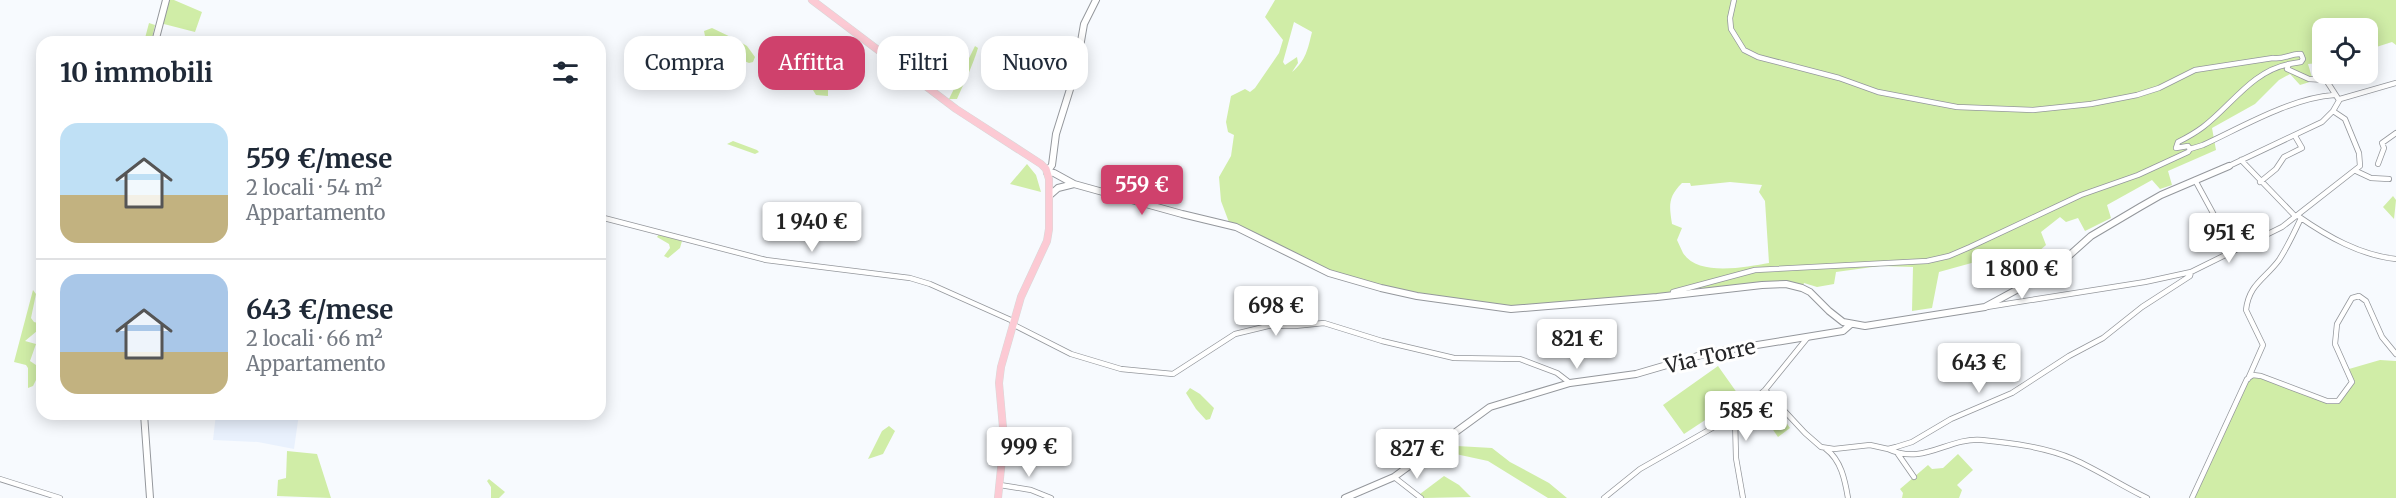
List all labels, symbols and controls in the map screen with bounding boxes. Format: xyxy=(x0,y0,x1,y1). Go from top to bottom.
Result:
map controls xyxy=(2312,18,2378,84)
button: locate xyxy=(2312,18,2378,84)
chip: Compra xyxy=(624,36,746,90)
chip: Affitta xyxy=(758,36,865,90)
chip: Filtri xyxy=(877,36,969,90)
chip: Nuovo xyxy=(981,36,1088,90)
text: 10 immobili xyxy=(60,56,213,89)
icon: filters xyxy=(549,56,582,89)
text: 559 €/mese xyxy=(246,142,392,175)
icon: home xyxy=(108,147,180,219)
pin: 559 € xyxy=(1100,165,1184,216)
text: 559 € xyxy=(1115,172,1169,197)
text: 2 locali · 54 m² xyxy=(246,175,382,200)
text: Appartamento xyxy=(246,200,385,225)
pin: 1 940 € xyxy=(757,202,867,253)
text: 1 940 € xyxy=(776,209,848,234)
pin: 951 € xyxy=(2187,213,2271,264)
text: 951 € xyxy=(2203,220,2255,245)
pin: 1 800 € xyxy=(1967,249,2077,300)
text: 1 800 € xyxy=(1986,256,2058,281)
pin: 698 € xyxy=(1234,286,1318,337)
text: 643 €/mese xyxy=(246,293,393,326)
text: 698 € xyxy=(1248,293,1304,318)
icon: home xyxy=(108,298,180,370)
pin: 821 € xyxy=(1535,319,1619,370)
text: 2 locali · 66 m² xyxy=(246,326,383,351)
text: 821 € xyxy=(1551,326,1603,351)
street label: Via Torre xyxy=(1661,332,1758,380)
pin: 643 € xyxy=(1937,343,2021,394)
text: 643 € xyxy=(1952,350,2006,375)
text: Appartamento xyxy=(246,351,385,376)
pin: 585 € xyxy=(1704,391,1788,442)
text: 585 € xyxy=(1719,398,1773,423)
pin: 999 € xyxy=(987,427,1071,478)
pin: 827 € xyxy=(1375,429,1459,480)
text: 999 € xyxy=(1001,434,1057,459)
text: 827 € xyxy=(1390,436,1444,461)

